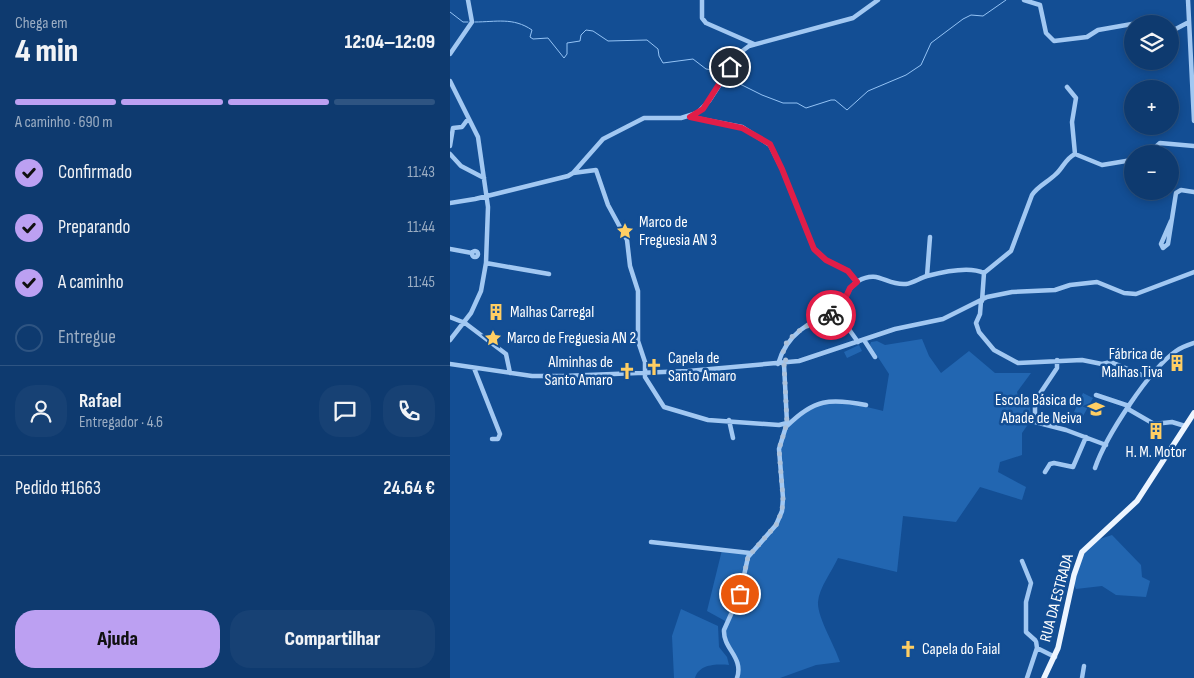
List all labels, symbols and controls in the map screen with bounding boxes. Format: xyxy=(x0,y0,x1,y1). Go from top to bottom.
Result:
text: Chega em xyxy=(15,14,68,33)
map controls xyxy=(1124,15,1179,200)
button: layers xyxy=(1124,15,1179,70)
text: 12:04–12:09 xyxy=(344,31,435,54)
text: 4 min xyxy=(15,32,78,71)
pin xyxy=(709,46,751,88)
icon: home xyxy=(716,53,744,81)
button: + xyxy=(1124,80,1179,135)
text: A caminho · 690 m xyxy=(15,113,113,132)
button: − xyxy=(1124,145,1179,200)
icon: check xyxy=(15,159,43,187)
text: Confirmado xyxy=(58,161,132,184)
text: 11:43 xyxy=(407,163,435,182)
place label: Marco de Freguesia AN 3 xyxy=(639,213,717,250)
icon: check xyxy=(15,214,43,242)
text: Preparando xyxy=(58,216,130,239)
text: 11:44 xyxy=(407,218,435,237)
place icon: Marco de Freguesia AN 3 xyxy=(615,221,635,241)
icon: check xyxy=(15,269,43,297)
text: A caminho xyxy=(58,271,124,294)
text: 11:45 xyxy=(408,273,435,292)
courier xyxy=(806,290,856,340)
icon: bike xyxy=(817,301,845,329)
building icon: Malhas Carregal xyxy=(486,302,506,322)
place label: Malhas Carregal xyxy=(510,303,594,322)
text: Entregue xyxy=(58,326,116,349)
place icon: Marco de Freguesia AN 2 xyxy=(483,328,503,348)
place label: Marco de Freguesia AN 2 xyxy=(507,329,636,348)
place label: Fábrica de Malhas Tiva xyxy=(1101,345,1163,382)
place label: Capela de Santo Amaro xyxy=(668,349,736,386)
place label: Alminhas de Santo Amaro xyxy=(545,353,613,390)
building icon: Fábrica de Malhas Tiva xyxy=(1167,353,1187,373)
church icon: Capela de Santo Amaro xyxy=(644,357,664,377)
church icon: Alminhas de Santo Amaro xyxy=(617,361,637,381)
button: person xyxy=(15,385,67,437)
button: chat xyxy=(319,385,371,437)
button: phone xyxy=(383,385,435,437)
text: Rafael xyxy=(79,390,121,413)
place label: Escola Básica de Abade de Neiva xyxy=(995,391,1082,428)
school or university icon: Escola Básica de Abade de Neiva xyxy=(1086,399,1106,419)
text: Entregador · 4.6 xyxy=(79,413,163,432)
building icon: H. M. Motor xyxy=(1146,421,1166,441)
place label: H. M. Motor xyxy=(1126,443,1187,462)
text: Pedido #1663 xyxy=(15,477,101,500)
text: 24.64 € xyxy=(383,477,435,500)
street label: RUA DA ESTRADA xyxy=(1036,552,1078,644)
pin xyxy=(719,573,761,615)
icon: bag xyxy=(726,580,754,608)
button: Ajuda xyxy=(15,610,220,668)
button: Compartilhar xyxy=(230,610,435,668)
church icon: Capela do Faial xyxy=(898,639,918,659)
place label: Capela do Faial xyxy=(922,640,1000,659)

